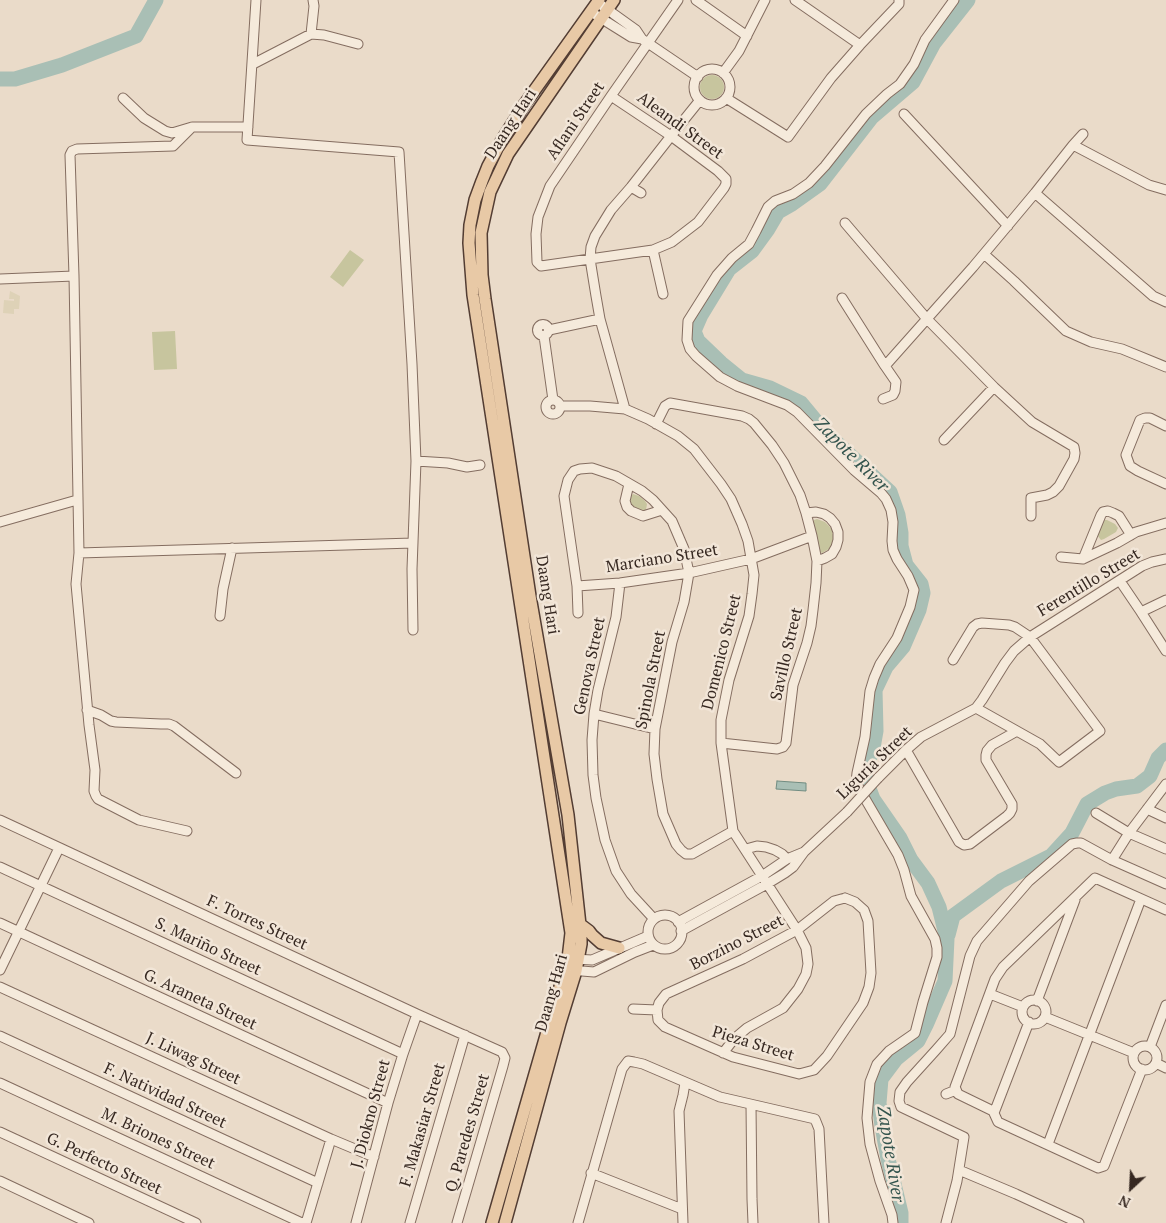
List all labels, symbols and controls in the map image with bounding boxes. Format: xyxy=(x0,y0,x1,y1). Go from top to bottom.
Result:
street label: Aflani Street xyxy=(543,78,609,164)
street label: Daang Hari xyxy=(481,85,541,163)
street label: Aleandi Street xyxy=(633,88,727,164)
water label: Zapote River xyxy=(809,413,893,497)
street label: Marciano Street xyxy=(605,541,719,577)
street label: Ferentillo Street xyxy=(1034,545,1144,621)
street label: Daang Hari xyxy=(531,554,563,636)
street label: Domenico Street xyxy=(698,592,746,712)
street label: Savillo Street xyxy=(767,606,807,702)
street label: Genova Street xyxy=(570,615,610,717)
street label: Spinola Street xyxy=(632,629,670,731)
street label: Liguria Street xyxy=(834,722,916,804)
street label: F. Torres Street xyxy=(204,891,310,955)
street label: Borzino Street xyxy=(687,911,787,975)
street label: S. Mariño Street xyxy=(152,914,264,980)
street label: Daang Hari xyxy=(532,952,572,1034)
street label: G. Araneta Street xyxy=(140,965,260,1035)
street label: Pieza Street xyxy=(710,1022,796,1066)
street label: J. Liwag Street xyxy=(143,1029,243,1089)
street label: J. Diokno Street xyxy=(347,1057,395,1171)
street label: F. Natividad Street xyxy=(101,1059,229,1133)
street label: F. Makasiar Street xyxy=(396,1061,450,1189)
street label: Q. Paredes Street xyxy=(442,1072,494,1194)
street label: M. Briones Street xyxy=(98,1104,218,1174)
water label: Zapote River xyxy=(872,1104,908,1204)
street label: G. Perfecto Street xyxy=(43,1129,165,1199)
north arrow xyxy=(1106,1163,1156,1213)
text: N xyxy=(1116,1191,1133,1213)

